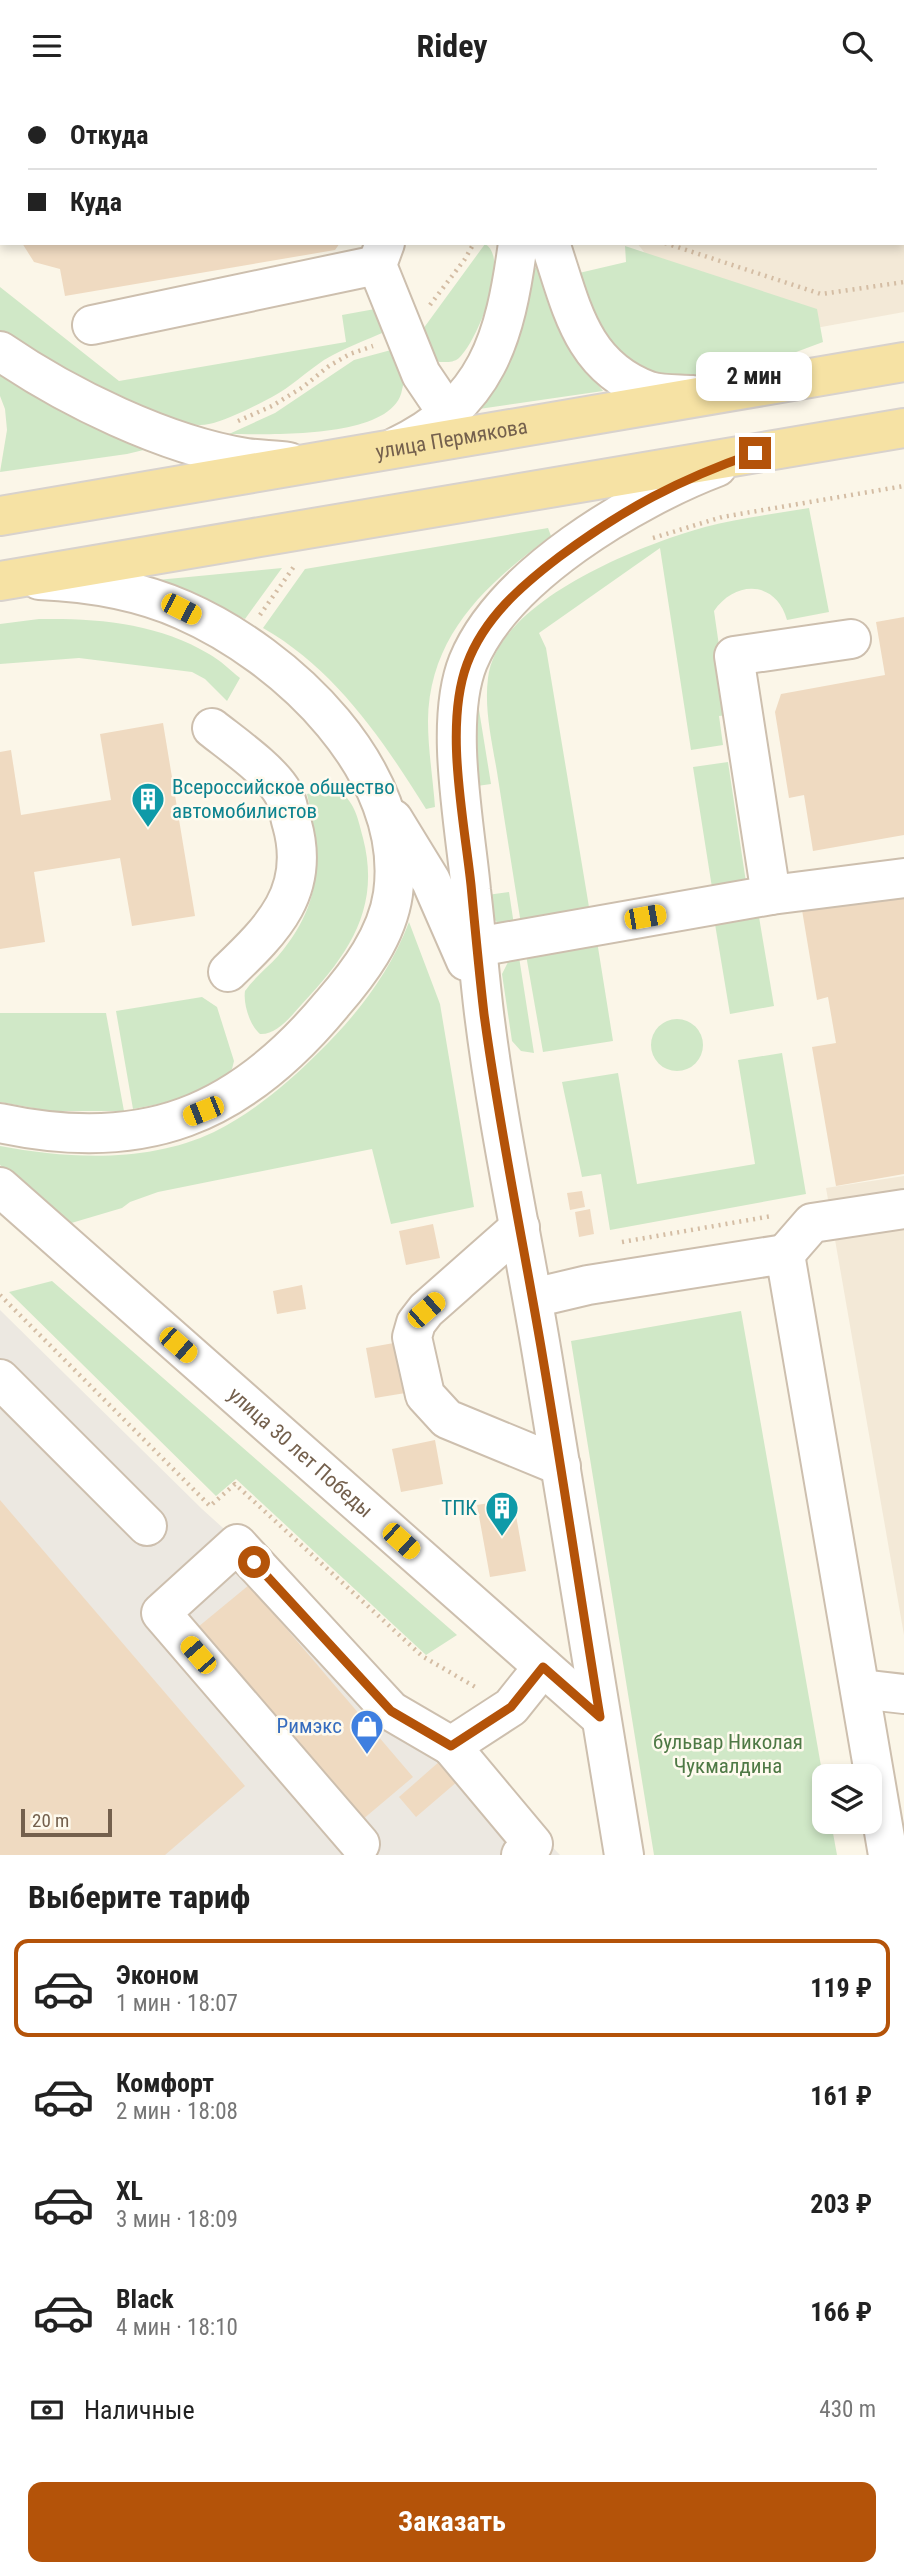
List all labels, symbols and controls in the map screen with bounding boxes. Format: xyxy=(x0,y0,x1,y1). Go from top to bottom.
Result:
icon: menu xyxy=(28,27,66,65)
text: Ridey xyxy=(417,27,487,65)
icon: search xyxy=(838,27,876,65)
text: Откуда xyxy=(70,120,148,150)
text: Куда xyxy=(70,187,122,217)
callout: 2 мин xyxy=(697,351,813,401)
text: 2 мин xyxy=(726,363,782,390)
street label: улица Пермякова xyxy=(374,414,529,464)
route end xyxy=(739,437,771,469)
car xyxy=(158,590,205,628)
place label: Всероссийское общество автомобилистов xyxy=(172,775,395,823)
building icon: Всероссийское общество автомобилистов xyxy=(129,780,167,829)
car xyxy=(623,903,668,931)
car xyxy=(180,1093,227,1129)
car xyxy=(404,1288,449,1332)
car xyxy=(156,1323,201,1367)
street label: улица 30 лет Победы xyxy=(223,1382,378,1523)
building icon: ТПК xyxy=(483,1489,521,1538)
place label: ТПК xyxy=(441,1496,477,1520)
car xyxy=(379,1519,424,1563)
route start xyxy=(238,1546,270,1578)
car xyxy=(177,1632,220,1678)
shop icon: Римэкс xyxy=(348,1707,386,1756)
place label: Римэкс xyxy=(277,1714,342,1738)
park label: бульвар Николая Чукмалдина xyxy=(653,1730,803,1778)
map controls xyxy=(812,1764,882,1834)
button: layers xyxy=(812,1764,882,1834)
scale bar xyxy=(21,1806,112,1838)
text: 20 m xyxy=(32,1809,69,1832)
text: Выберите тариф xyxy=(28,1878,250,1916)
icon: car xyxy=(32,1957,95,2020)
text: Эконом xyxy=(116,1960,199,1990)
text: 119 ₽ xyxy=(810,1973,872,2003)
text: 1 мин · 18:07 xyxy=(116,1990,238,2017)
icon: car xyxy=(32,2065,95,2128)
text: Комфорт xyxy=(116,2068,214,2098)
text: 161 ₽ xyxy=(810,2081,872,2111)
text: 2 мин · 18:08 xyxy=(116,2098,238,2125)
icon: car xyxy=(32,2173,95,2236)
text: XL xyxy=(116,2176,143,2206)
text: 203 ₽ xyxy=(810,2189,872,2219)
text: 3 мин · 18:09 xyxy=(116,2206,238,2233)
icon: car xyxy=(32,2281,95,2344)
text: Black xyxy=(116,2284,174,2314)
text: 166 ₽ xyxy=(810,2297,872,2327)
text: 4 мин · 18:10 xyxy=(116,2314,238,2341)
icon: cash xyxy=(28,2391,66,2429)
text: Наличные xyxy=(84,2395,195,2425)
text: 430 m xyxy=(819,2396,876,2423)
button: Заказать xyxy=(28,2482,876,2562)

